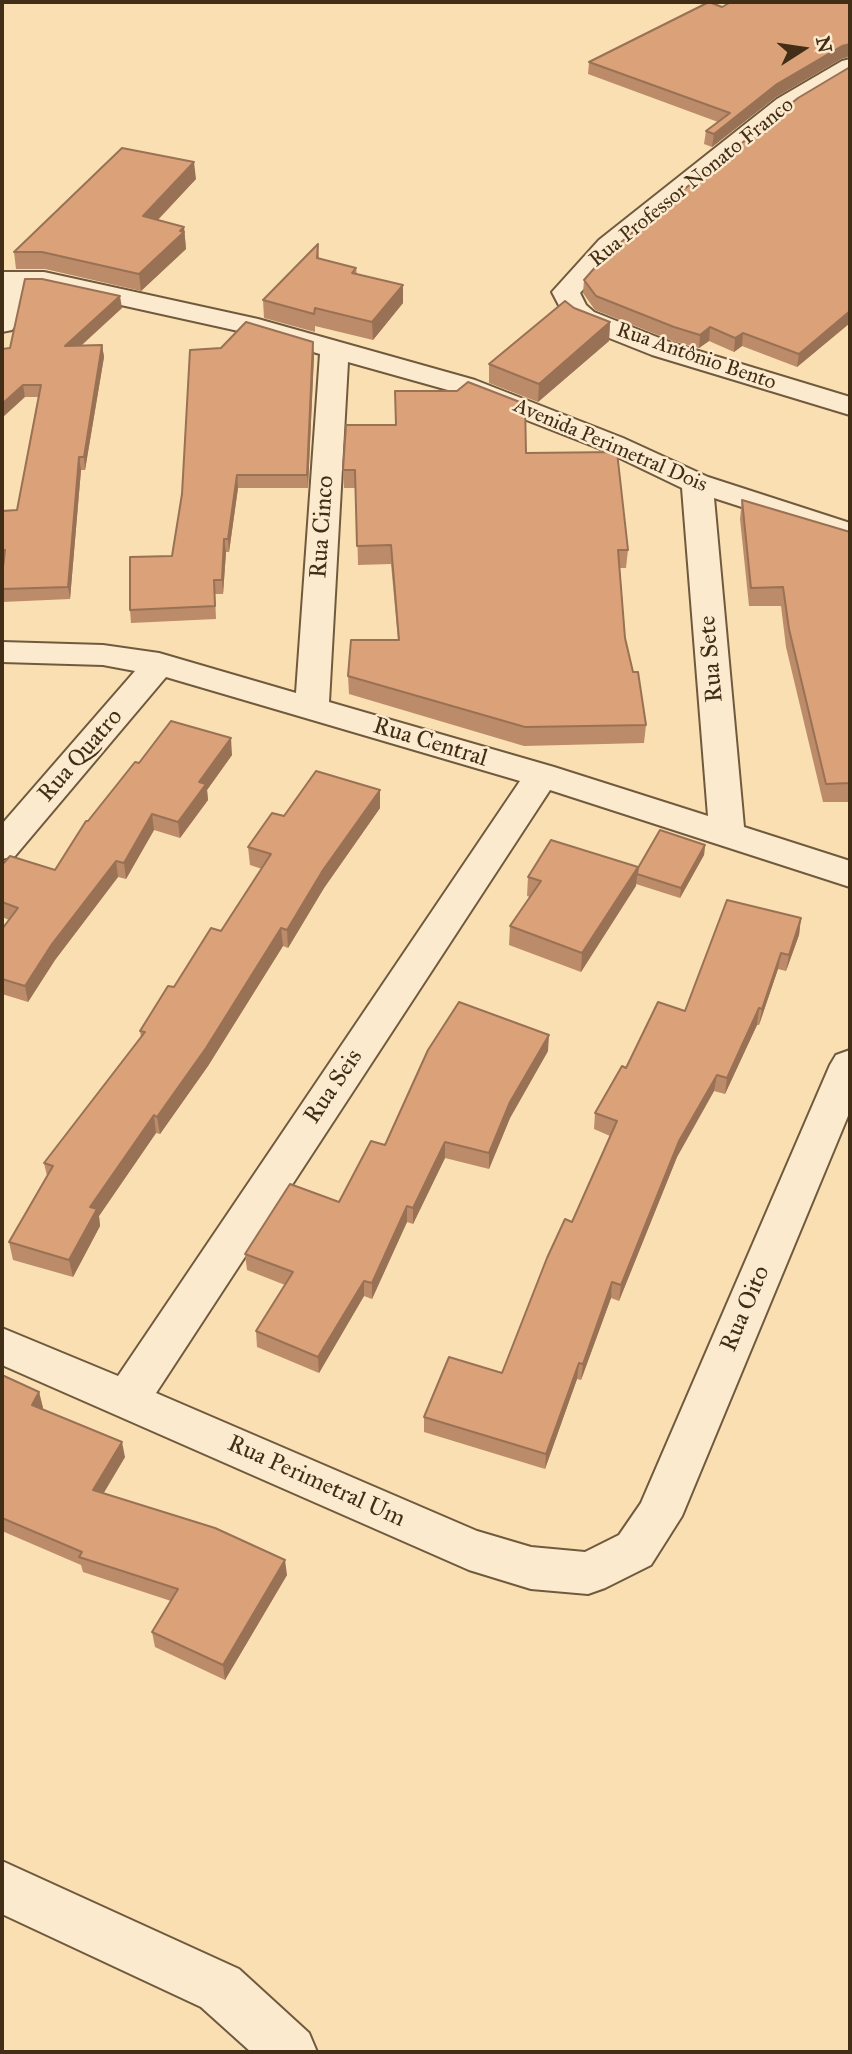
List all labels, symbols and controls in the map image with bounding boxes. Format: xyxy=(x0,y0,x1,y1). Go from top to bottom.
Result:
north arrow xyxy=(768,14,838,84)
text: N xyxy=(811,34,837,55)
street label: Rua Professor Nonato Franco xyxy=(585,93,799,273)
street label: Rua Antônio Bento xyxy=(613,318,779,396)
street label: Avenida Perimetral Dois xyxy=(509,394,711,498)
street label: Rua Cinco xyxy=(305,475,341,579)
street label: Rua Sete xyxy=(694,614,730,704)
street label: Rua Quatro xyxy=(33,703,129,809)
street label: Rua Central xyxy=(369,712,491,774)
street label: Rua Seis xyxy=(299,1044,369,1130)
street label: Rua Oito xyxy=(715,1262,777,1356)
street label: Rua Perimetral Um xyxy=(223,1430,409,1534)

